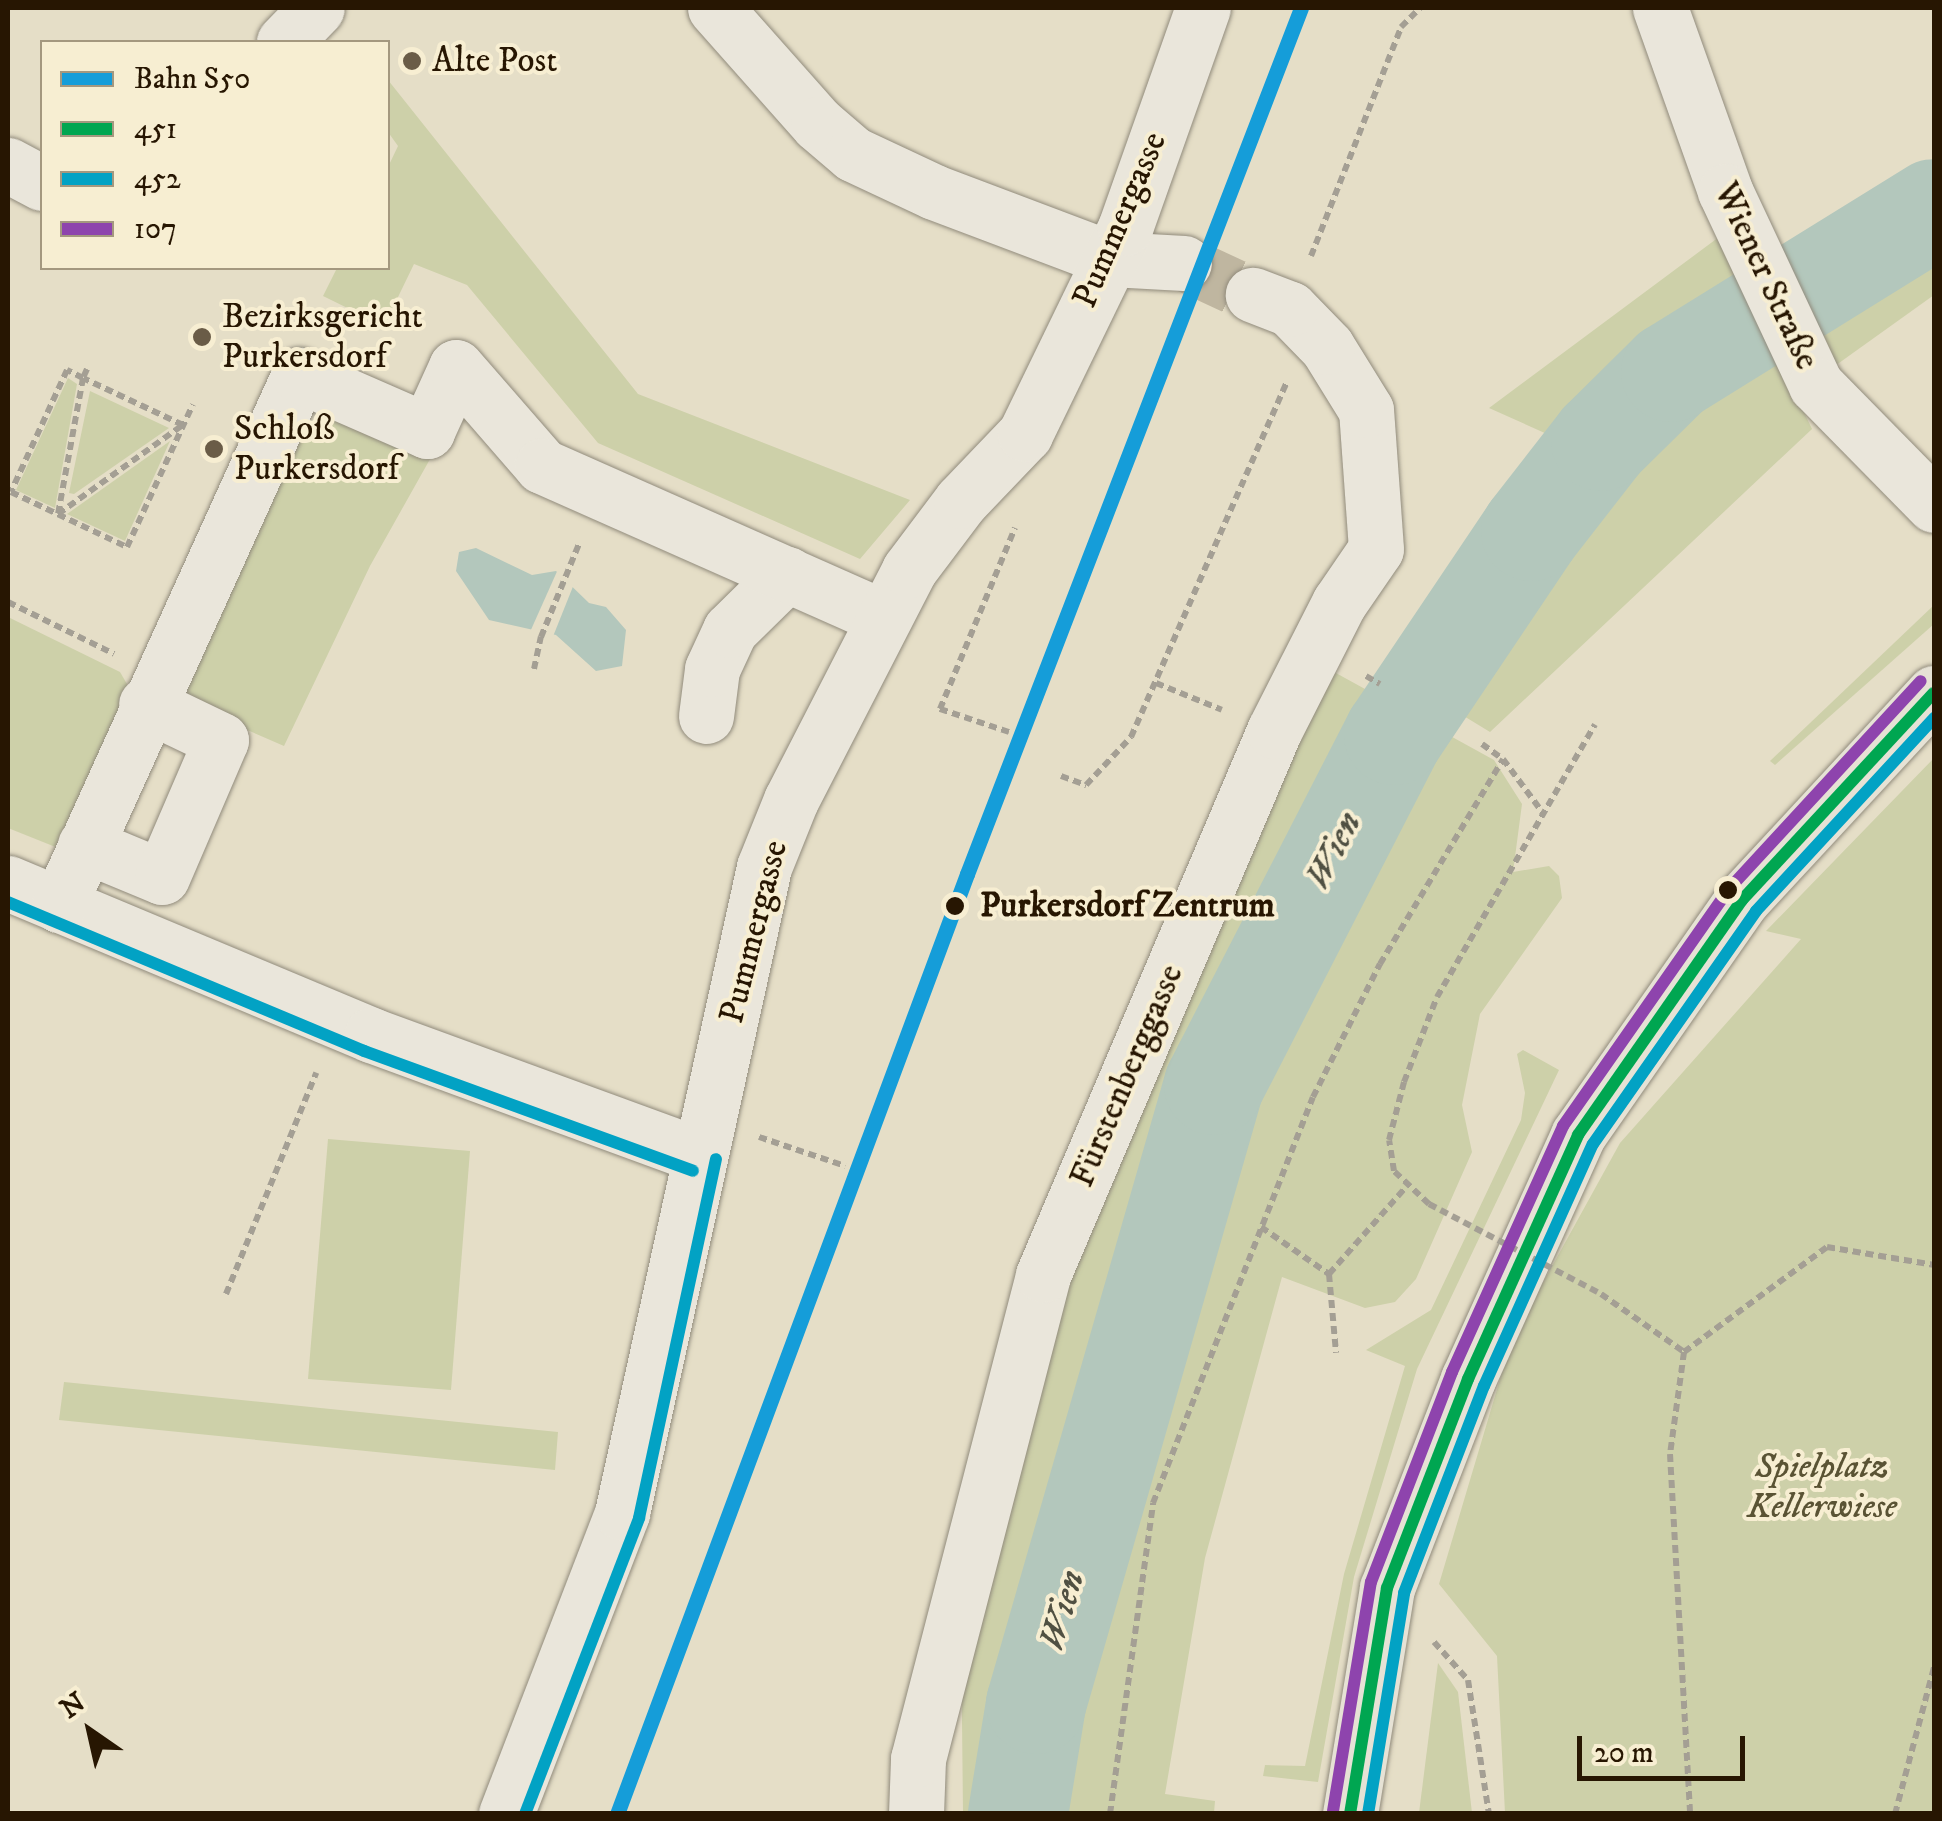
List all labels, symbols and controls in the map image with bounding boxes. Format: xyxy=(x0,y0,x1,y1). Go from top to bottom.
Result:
legend xyxy=(40,40,390,270)
place label: Alte Post xyxy=(432,40,557,82)
marker: Alte Post xyxy=(401,50,423,72)
text: Bahn S50 xyxy=(134,61,250,98)
text: 451 xyxy=(134,111,177,148)
street label: Pummergasse xyxy=(1064,126,1176,314)
text: 452 xyxy=(134,161,181,198)
street label: Wiener Straße xyxy=(1704,176,1828,376)
text: 107 xyxy=(134,211,177,248)
place label: Bezirksgericht Purkersdorf xyxy=(222,296,423,378)
marker: Bezirksgericht Purkersdorf xyxy=(191,326,213,348)
place label: Schloß Purkersdorf xyxy=(234,408,399,490)
marker: Schloß Purkersdorf xyxy=(203,438,225,460)
water label: Wien xyxy=(1295,804,1373,898)
street label: Pummergasse xyxy=(711,836,797,1028)
unlabelled marker xyxy=(1718,880,1738,900)
place label: Purkersdorf Zentrum xyxy=(980,885,1275,927)
marker: Purkersdorf Zentrum xyxy=(939,890,971,922)
street label: Fürstenberggasse xyxy=(1061,959,1193,1193)
park label: Spielplatz Kellerwiese xyxy=(1747,1446,1897,1528)
water label: Wien xyxy=(1030,1566,1096,1656)
north arrow xyxy=(40,1681,140,1781)
text: N xyxy=(54,1685,92,1727)
scale bar xyxy=(1582,1716,1750,1778)
text: 20 m xyxy=(1594,1735,1654,1772)

